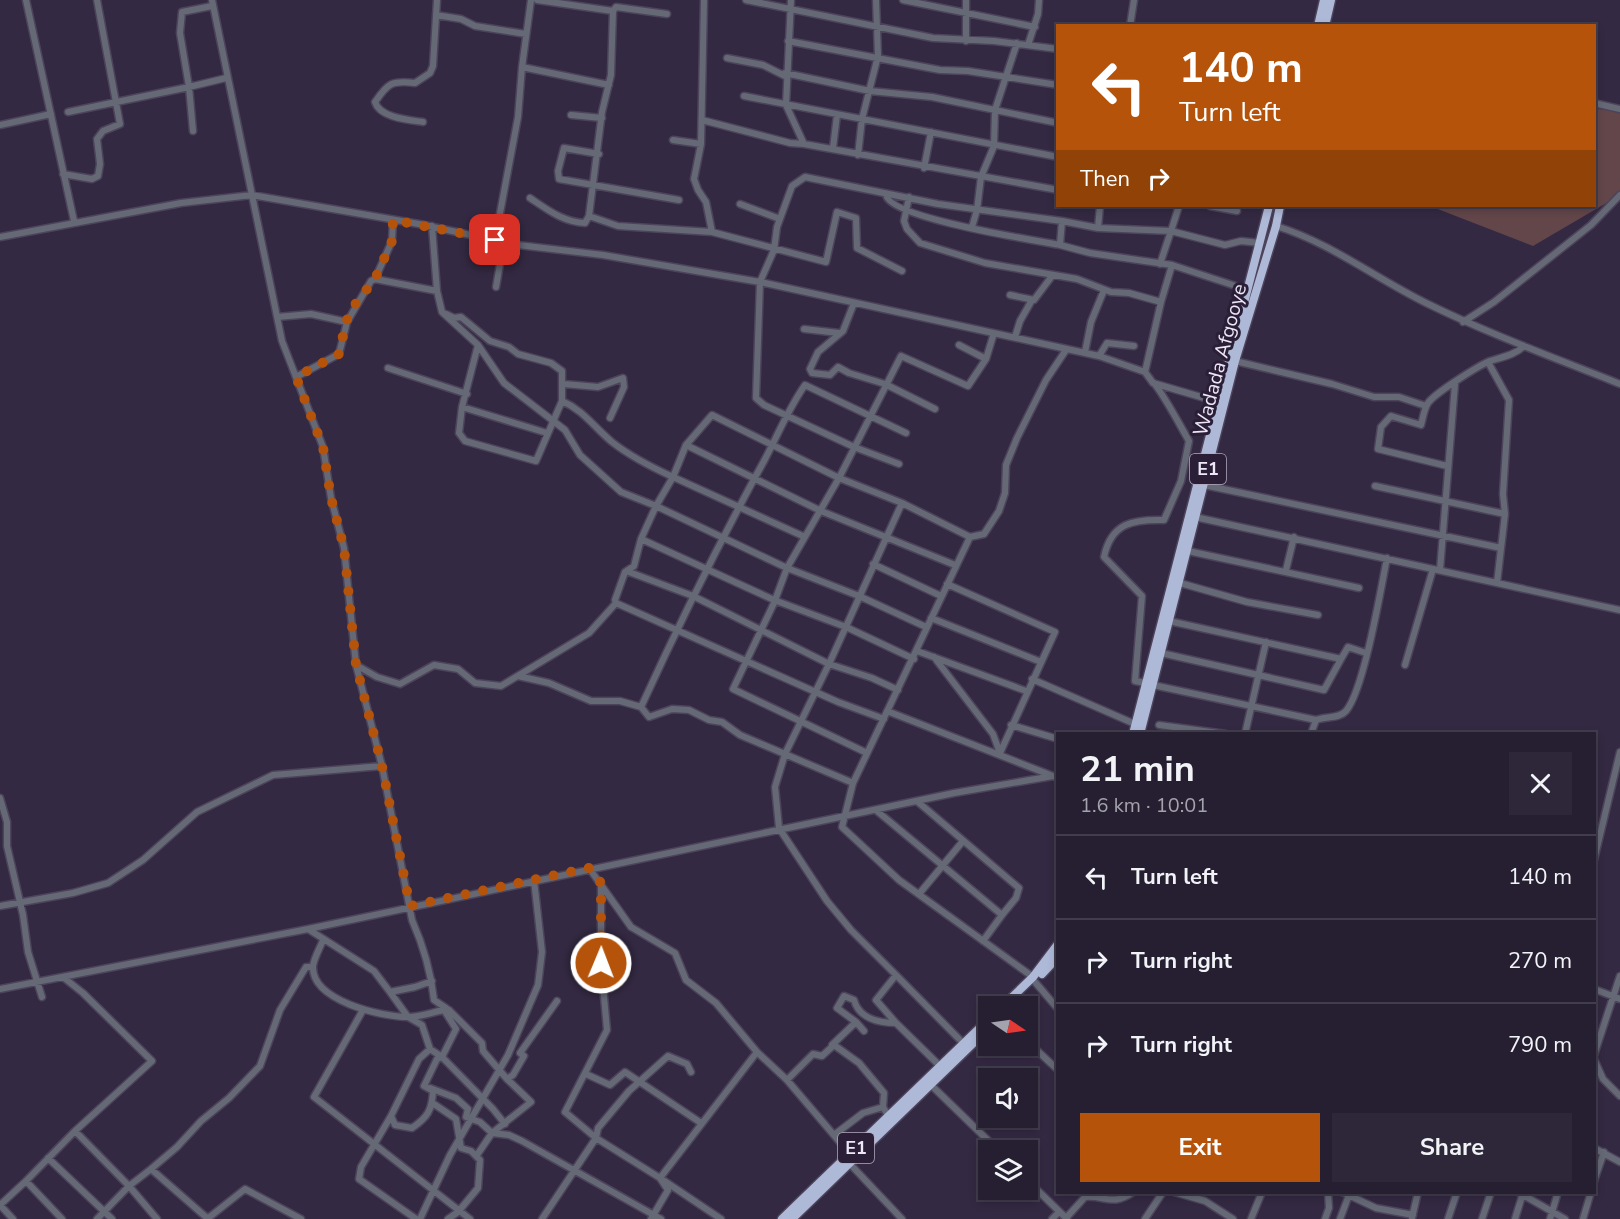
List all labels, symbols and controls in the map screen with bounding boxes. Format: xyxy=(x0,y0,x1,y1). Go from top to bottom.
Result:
text: 140 m xyxy=(1179,40,1303,97)
icon: left xyxy=(1080,48,1158,126)
text: Turn left xyxy=(1179,94,1280,131)
icon: right xyxy=(1142,162,1175,195)
text: Then xyxy=(1080,164,1130,194)
pin xyxy=(469,214,520,265)
icon: arrive xyxy=(478,223,511,256)
street label: Wadada Afgooye xyxy=(1187,281,1253,439)
road number: E1 xyxy=(1190,454,1226,484)
text: 21 min xyxy=(1080,745,1195,794)
button: close xyxy=(1509,752,1572,815)
text: 1.6 km · 10:01 xyxy=(1080,792,1208,819)
icon: left xyxy=(1080,861,1113,894)
text: Turn left xyxy=(1131,862,1218,892)
text: 140 m xyxy=(1508,862,1572,892)
position arrow xyxy=(569,931,633,995)
icon: right xyxy=(1080,945,1113,978)
text: Turn right xyxy=(1131,946,1232,976)
text: 270 m xyxy=(1508,946,1572,976)
north arrow xyxy=(978,996,1038,1056)
map controls xyxy=(978,996,1038,1200)
icon: right xyxy=(1080,1029,1113,1062)
text: Turn right xyxy=(1131,1030,1232,1060)
text: 790 m xyxy=(1508,1030,1572,1060)
button: sound xyxy=(978,1068,1038,1128)
button: Exit xyxy=(1080,1113,1320,1182)
button: Share xyxy=(1332,1113,1572,1182)
road number: E1 xyxy=(838,1133,874,1163)
button: layers xyxy=(978,1140,1038,1200)

